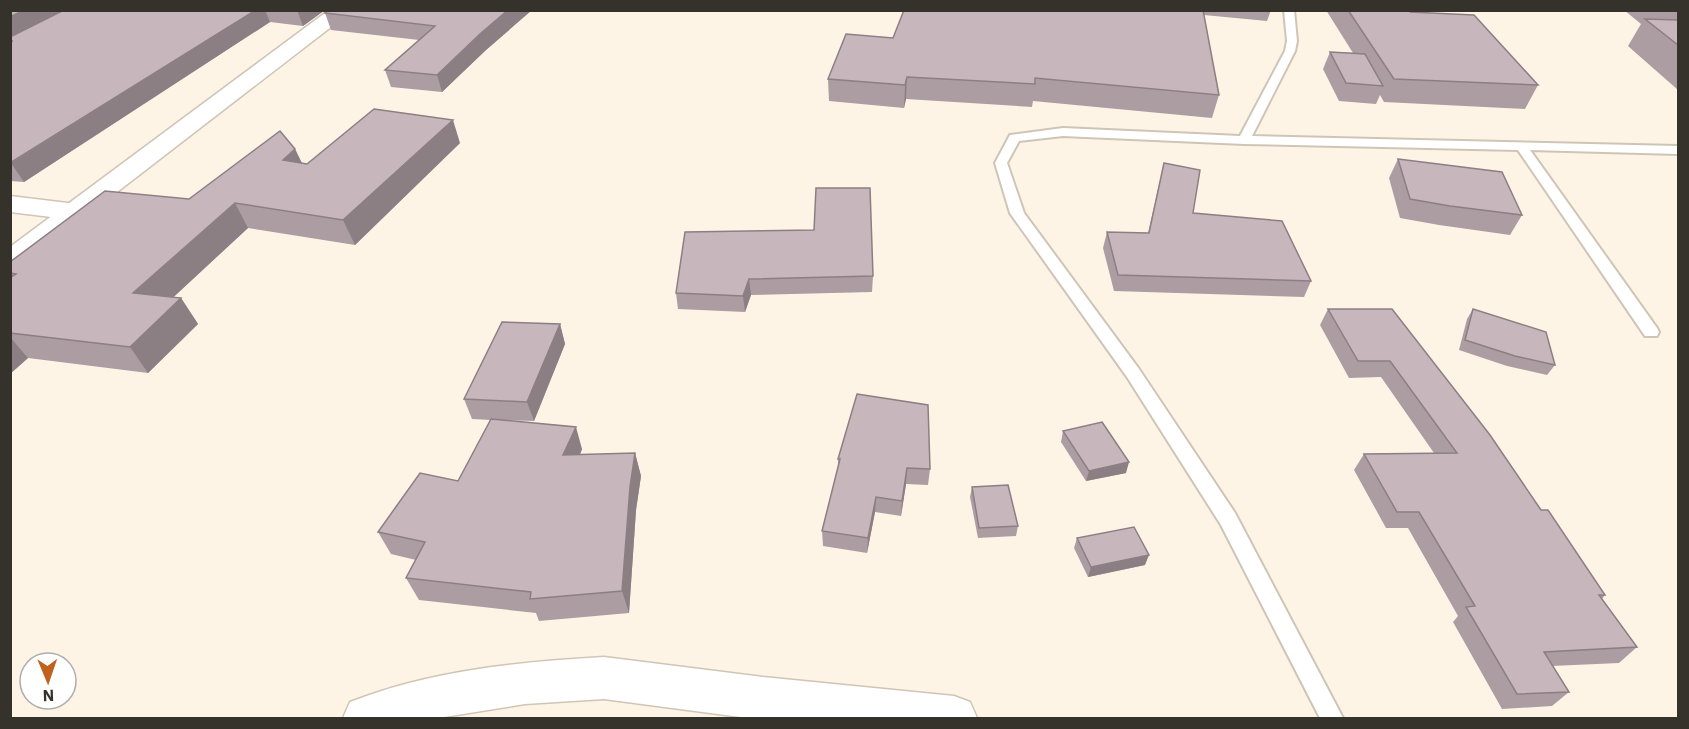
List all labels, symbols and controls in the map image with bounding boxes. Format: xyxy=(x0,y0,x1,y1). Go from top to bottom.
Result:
north arrow xyxy=(18,651,78,711)
text: N xyxy=(42,686,55,706)

